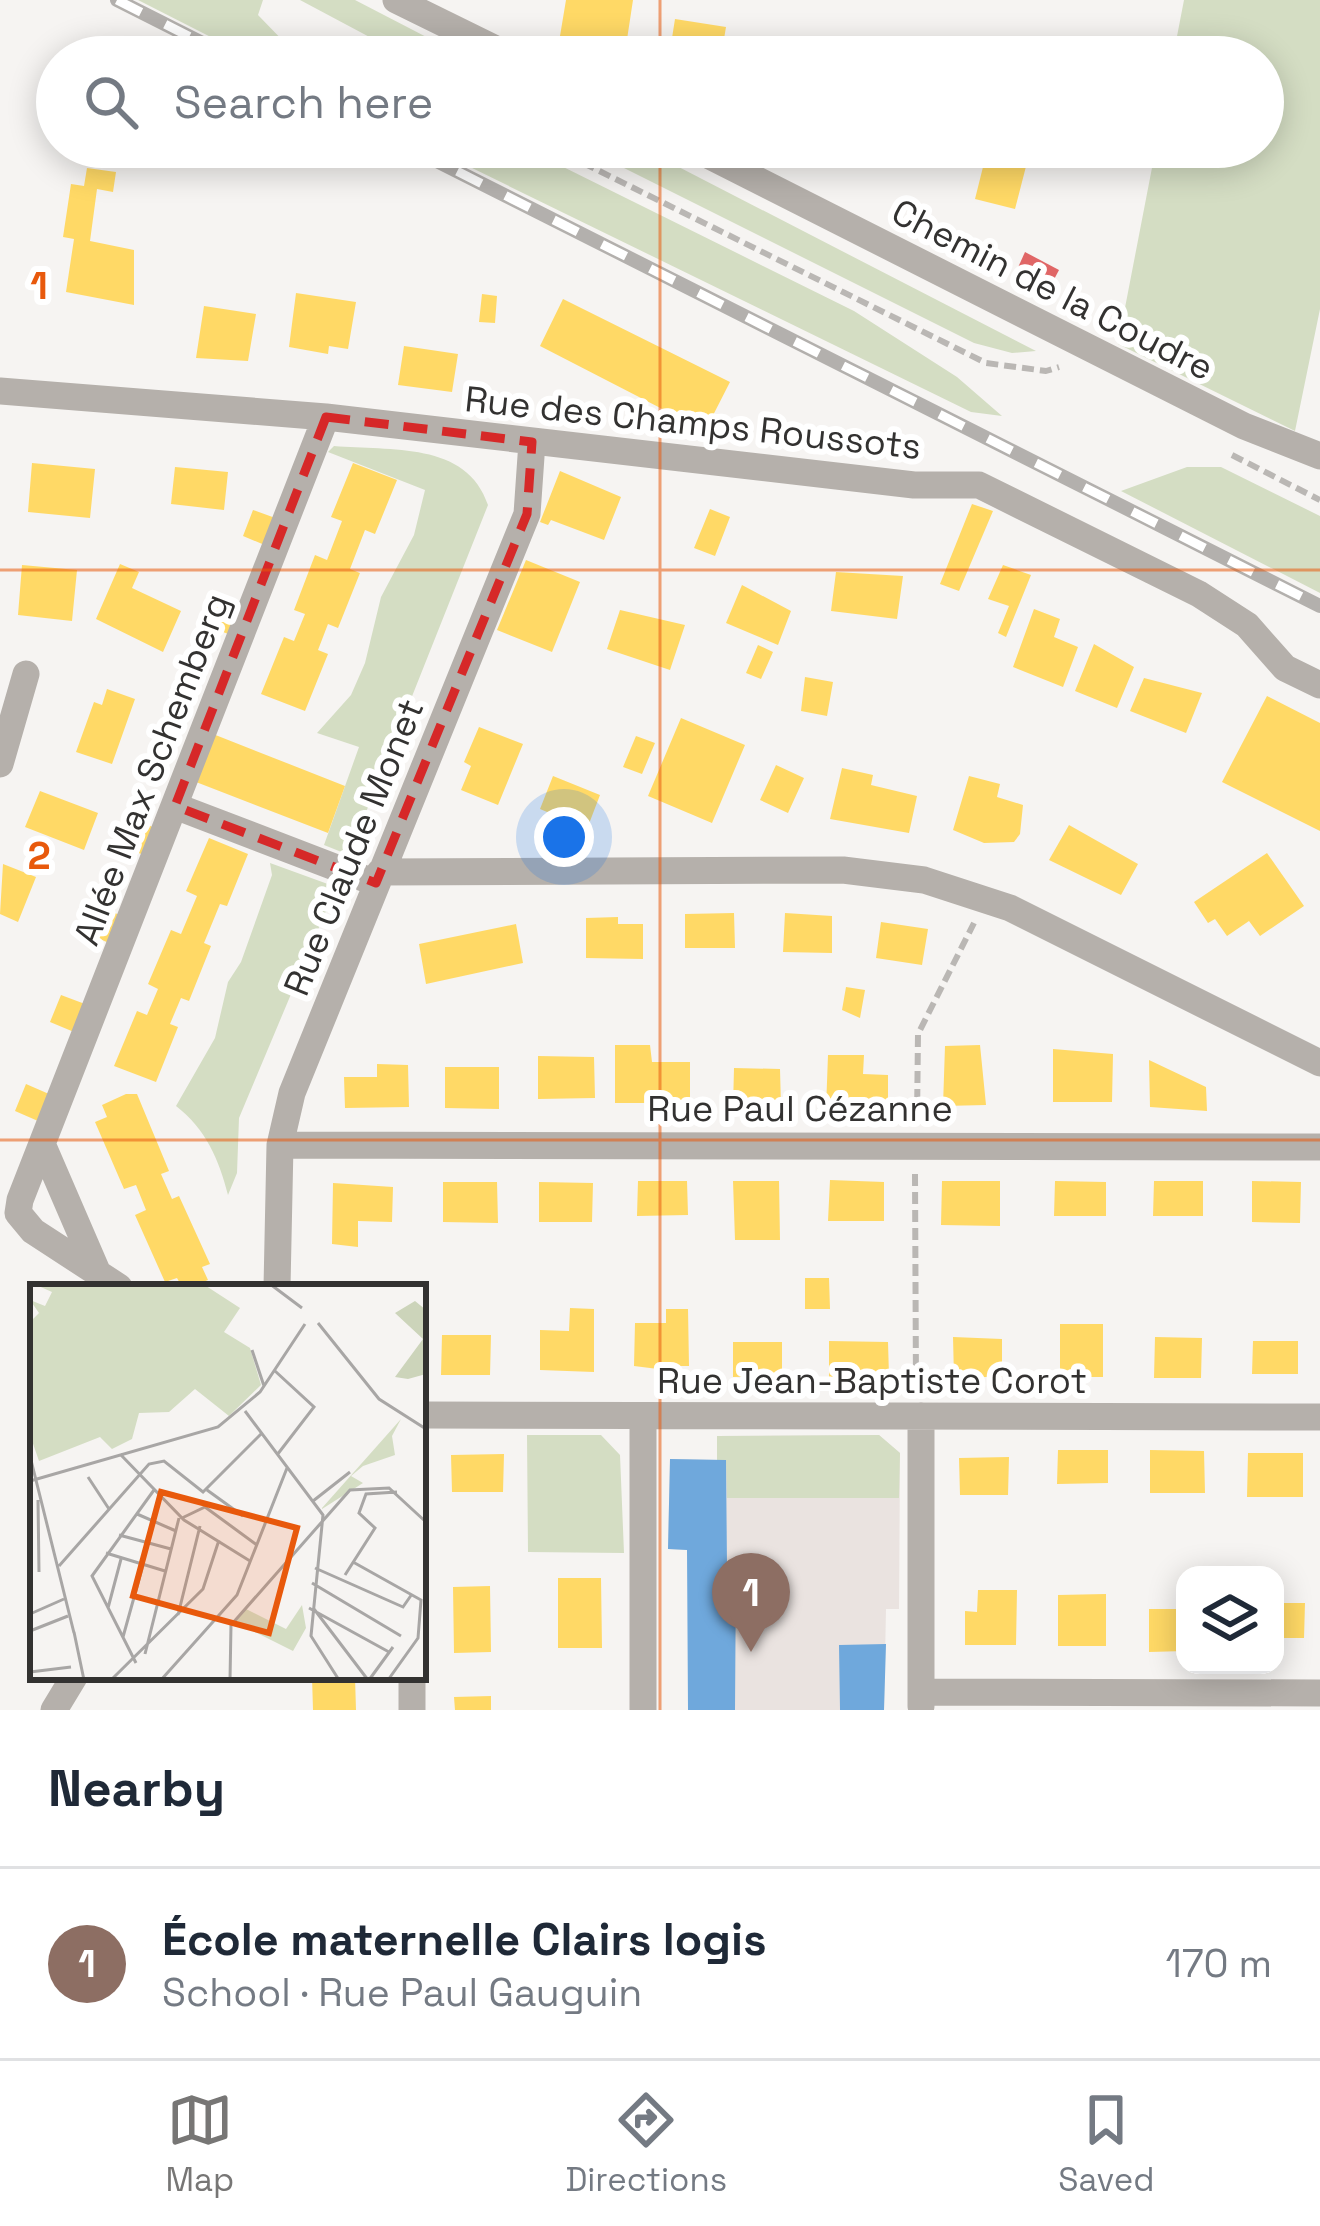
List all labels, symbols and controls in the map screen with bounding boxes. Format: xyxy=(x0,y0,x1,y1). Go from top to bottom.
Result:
search box xyxy=(36,36,1284,168)
icon: search xyxy=(78,69,144,135)
text: Search here xyxy=(174,74,433,131)
street label: Chemin de la Coudre xyxy=(884,189,1221,391)
text: 1 xyxy=(30,261,48,310)
street label: Rue des Champs Roussots xyxy=(463,376,923,470)
street label: Allée Max Schemberg xyxy=(64,587,240,952)
street label: Rue Claude Monet xyxy=(273,692,434,1002)
your location xyxy=(534,807,594,867)
text: 2 xyxy=(27,831,51,880)
street label: Rue Paul Cézanne xyxy=(647,1086,953,1132)
inset map xyxy=(30,1284,426,1680)
street label: Rue Jean-Baptiste Corot xyxy=(657,1358,1087,1404)
pin: 1 xyxy=(712,1553,790,1652)
map controls xyxy=(1176,1566,1284,1674)
button: layers xyxy=(1176,1566,1284,1674)
text: Nearby xyxy=(48,1756,225,1821)
text: École maternelle Clairs logis xyxy=(162,1911,767,1968)
text: 1 xyxy=(78,1939,96,1988)
text: 170 m xyxy=(1165,1939,1272,1988)
text: School · Rue Paul Gauguin xyxy=(162,1968,642,2017)
tab: Map xyxy=(166,2087,234,2201)
tab: Directions xyxy=(565,2087,727,2201)
tab: Saved xyxy=(1058,2087,1154,2201)

